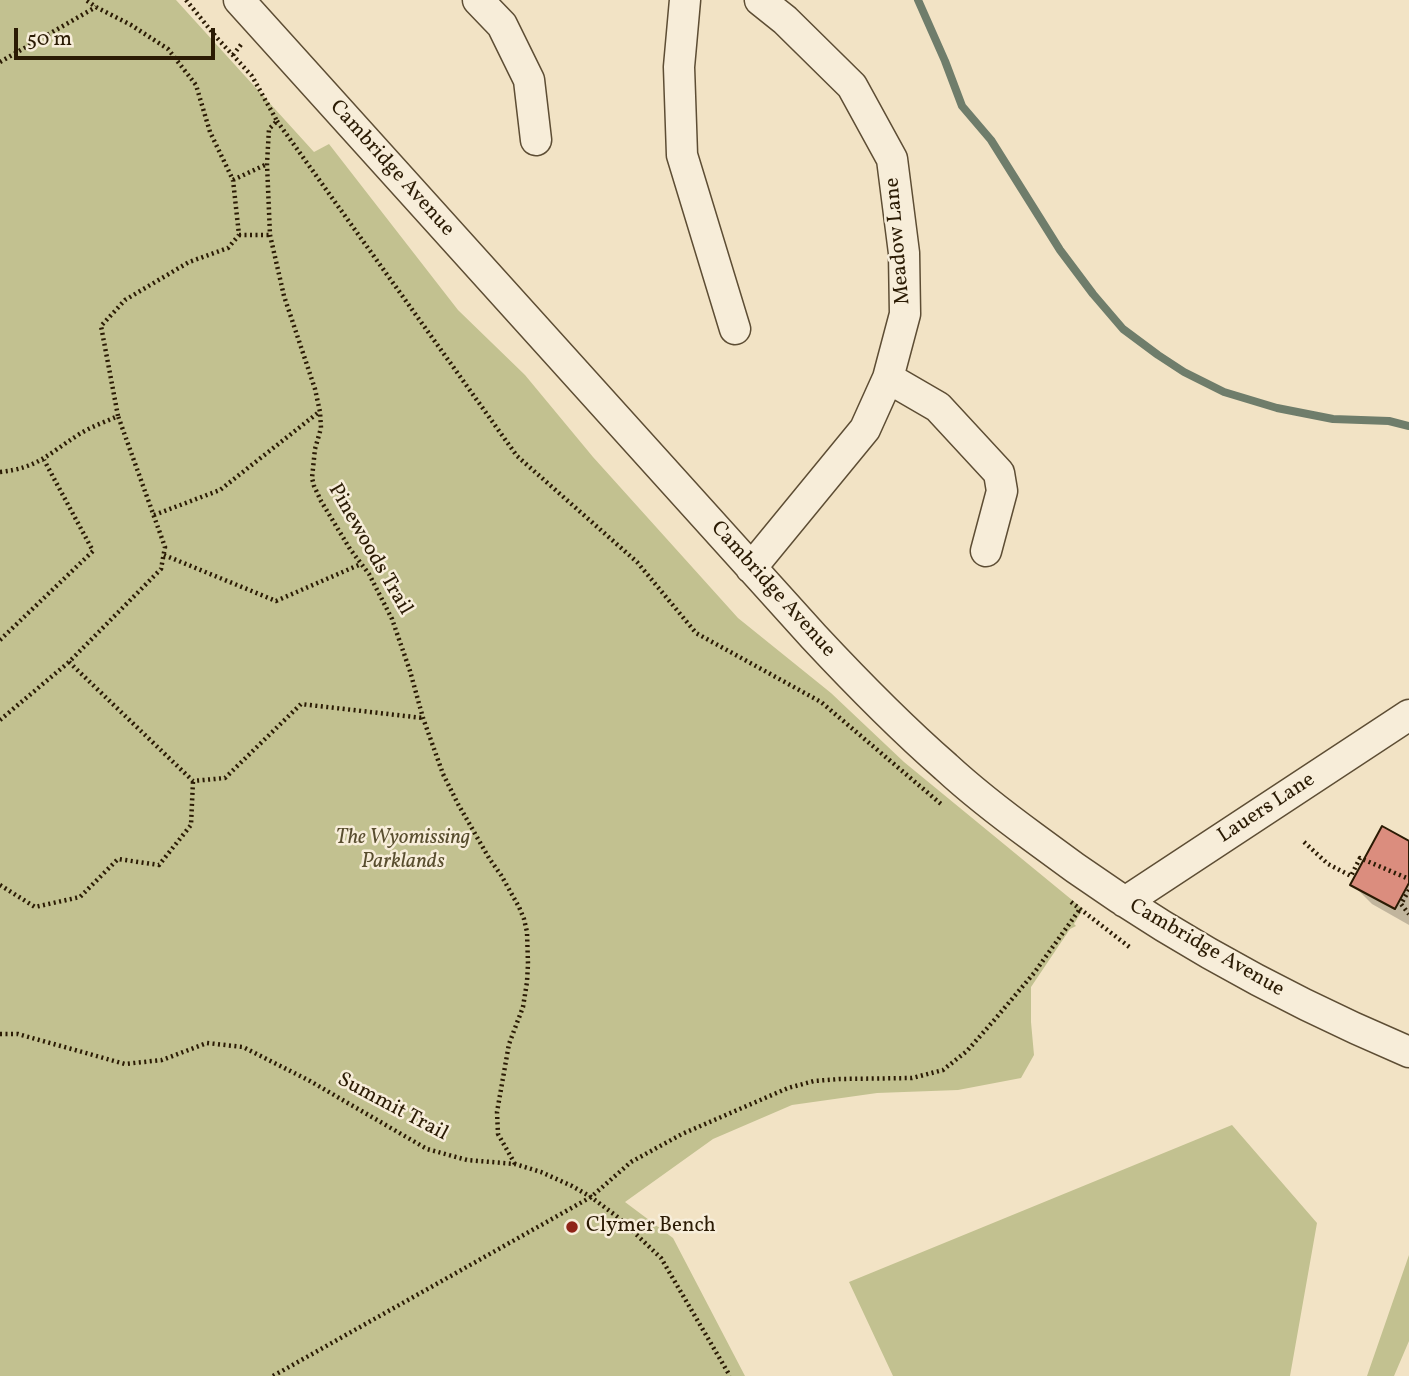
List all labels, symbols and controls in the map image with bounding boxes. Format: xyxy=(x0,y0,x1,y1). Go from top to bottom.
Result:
scale bar xyxy=(18,14,219,58)
text: 50 m xyxy=(27,25,72,54)
street label: Cambridge Avenue xyxy=(323,96,459,242)
street label: Meadow Lane xyxy=(881,176,917,306)
street label: Pinewoods Trail xyxy=(321,480,417,620)
street label: Cambridge Avenue xyxy=(704,517,840,663)
street label: Lauers Lane xyxy=(1214,768,1320,850)
park label: The Wyomissing Parklands xyxy=(336,826,470,876)
street label: Cambridge Avenue xyxy=(1124,894,1288,1004)
street label: Summit Trail xyxy=(332,1068,452,1148)
place label: Clymer Bench xyxy=(586,1214,716,1240)
marker: Clymer Bench xyxy=(564,1219,580,1235)

